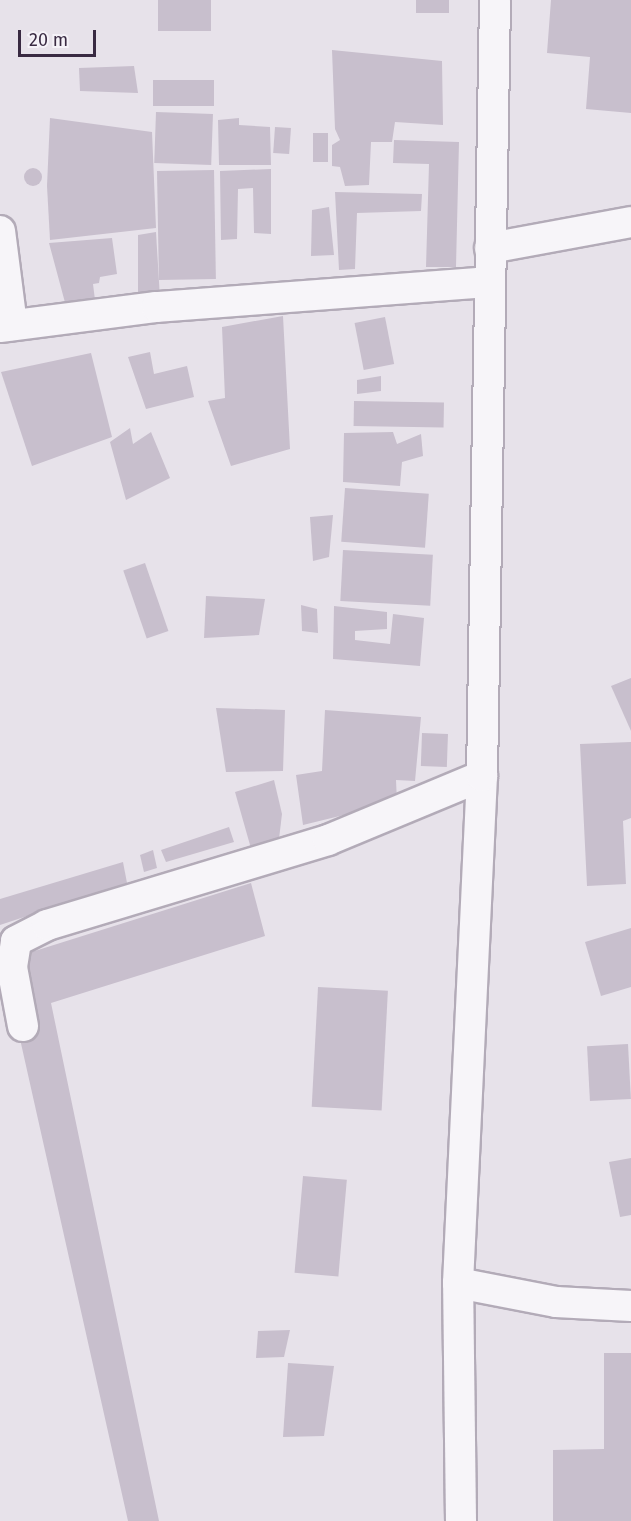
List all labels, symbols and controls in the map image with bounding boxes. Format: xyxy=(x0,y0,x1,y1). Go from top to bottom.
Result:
scale bar xyxy=(21,18,99,56)
text: 20 m xyxy=(29,29,68,51)

